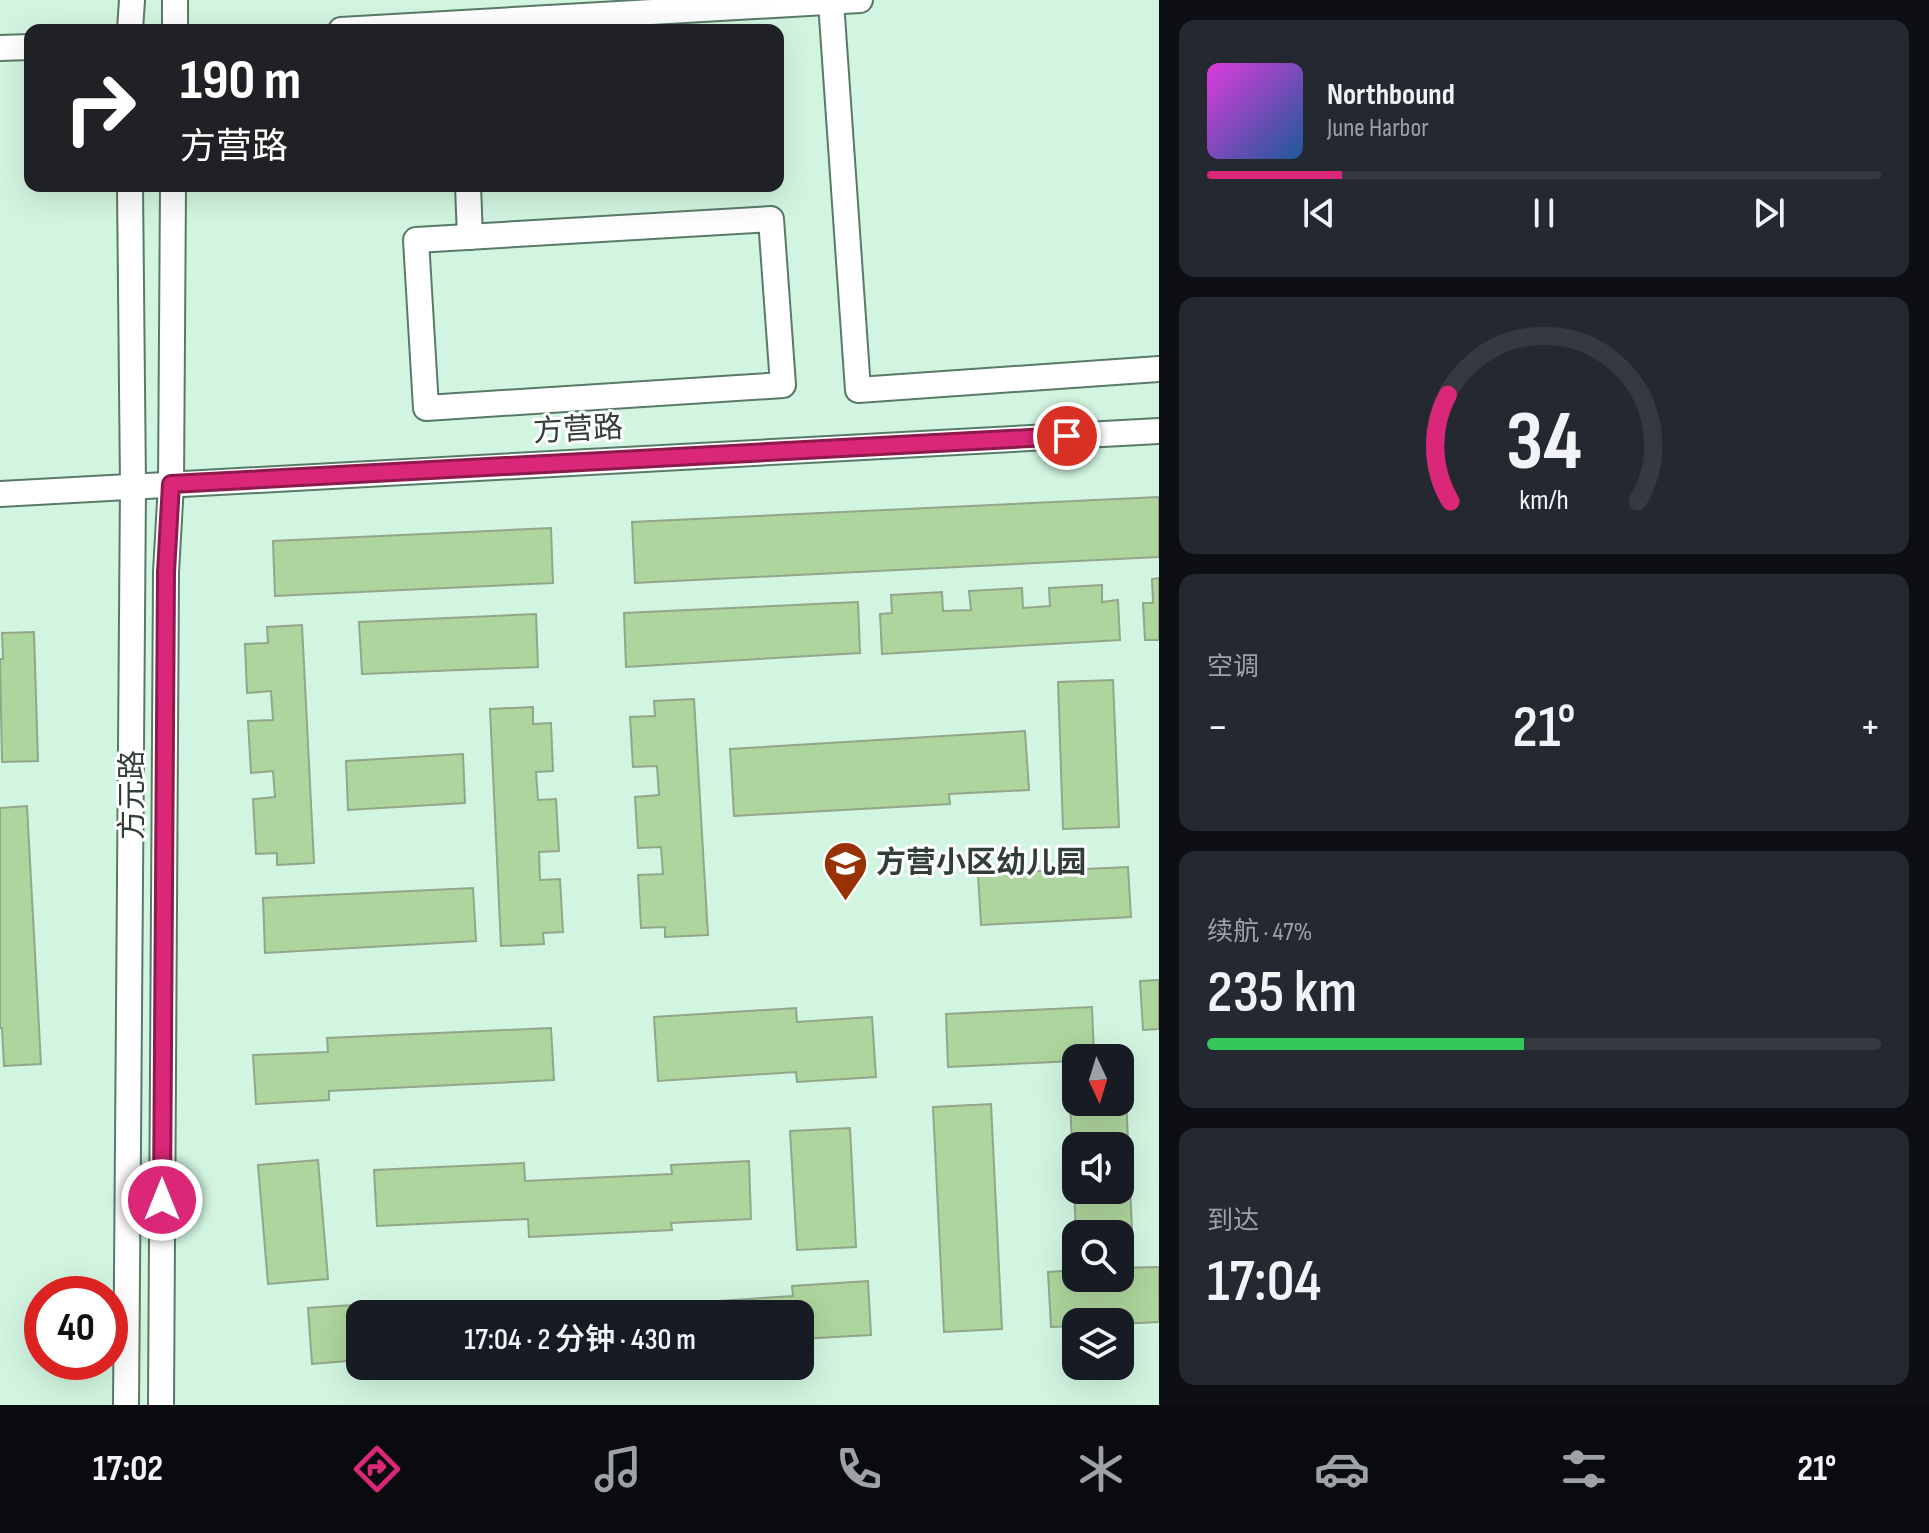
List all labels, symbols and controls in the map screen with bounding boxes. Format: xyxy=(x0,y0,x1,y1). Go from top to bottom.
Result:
text: 190 m xyxy=(180,48,301,115)
icon: right xyxy=(48,56,152,160)
text: Northbound xyxy=(1327,77,1455,113)
text: June Harbor xyxy=(1327,113,1429,144)
text: 方营路 xyxy=(180,126,288,169)
icon: previous xyxy=(1297,191,1341,235)
icon: pause xyxy=(1522,191,1566,235)
icon: next xyxy=(1747,191,1791,235)
text: 34 xyxy=(1506,392,1582,492)
pin xyxy=(1033,402,1101,470)
street label: 方营路 xyxy=(532,410,624,450)
icon: arrive xyxy=(1045,414,1089,458)
text: km/h xyxy=(1519,483,1569,518)
text: 空调 xyxy=(1207,652,1259,683)
text: 21° xyxy=(1512,692,1576,764)
text: − xyxy=(1207,701,1229,754)
text: + xyxy=(1859,701,1881,754)
street label: 方元路 xyxy=(115,750,151,840)
school or university icon: 方营小区幼儿园 xyxy=(821,839,869,902)
place label: 方营小区幼儿园 xyxy=(876,845,1086,881)
text: 续航 · 47% xyxy=(1207,917,1312,948)
text: 235 km xyxy=(1207,957,1357,1029)
north arrow xyxy=(1062,1044,1134,1116)
map controls xyxy=(1062,1044,1134,1380)
button: sound xyxy=(1062,1132,1134,1204)
position arrow xyxy=(120,1158,204,1242)
text: 到达 xyxy=(1207,1206,1259,1237)
button: search xyxy=(1062,1220,1134,1292)
text: 17:04 xyxy=(1207,1246,1321,1318)
speed limit sign: 40 xyxy=(24,1276,128,1380)
button: layers xyxy=(1062,1308,1134,1380)
text: 17:04 · 2 分钟 · 430 m xyxy=(464,1322,696,1358)
icon: directions xyxy=(349,1441,405,1497)
icon: music xyxy=(590,1441,646,1497)
icon: phone xyxy=(831,1441,887,1497)
icon: climate xyxy=(1073,1441,1129,1497)
icon: car xyxy=(1314,1441,1370,1497)
icon: filters xyxy=(1556,1441,1612,1497)
text: 17:02 xyxy=(93,1448,163,1491)
text: 21° xyxy=(1797,1448,1836,1491)

